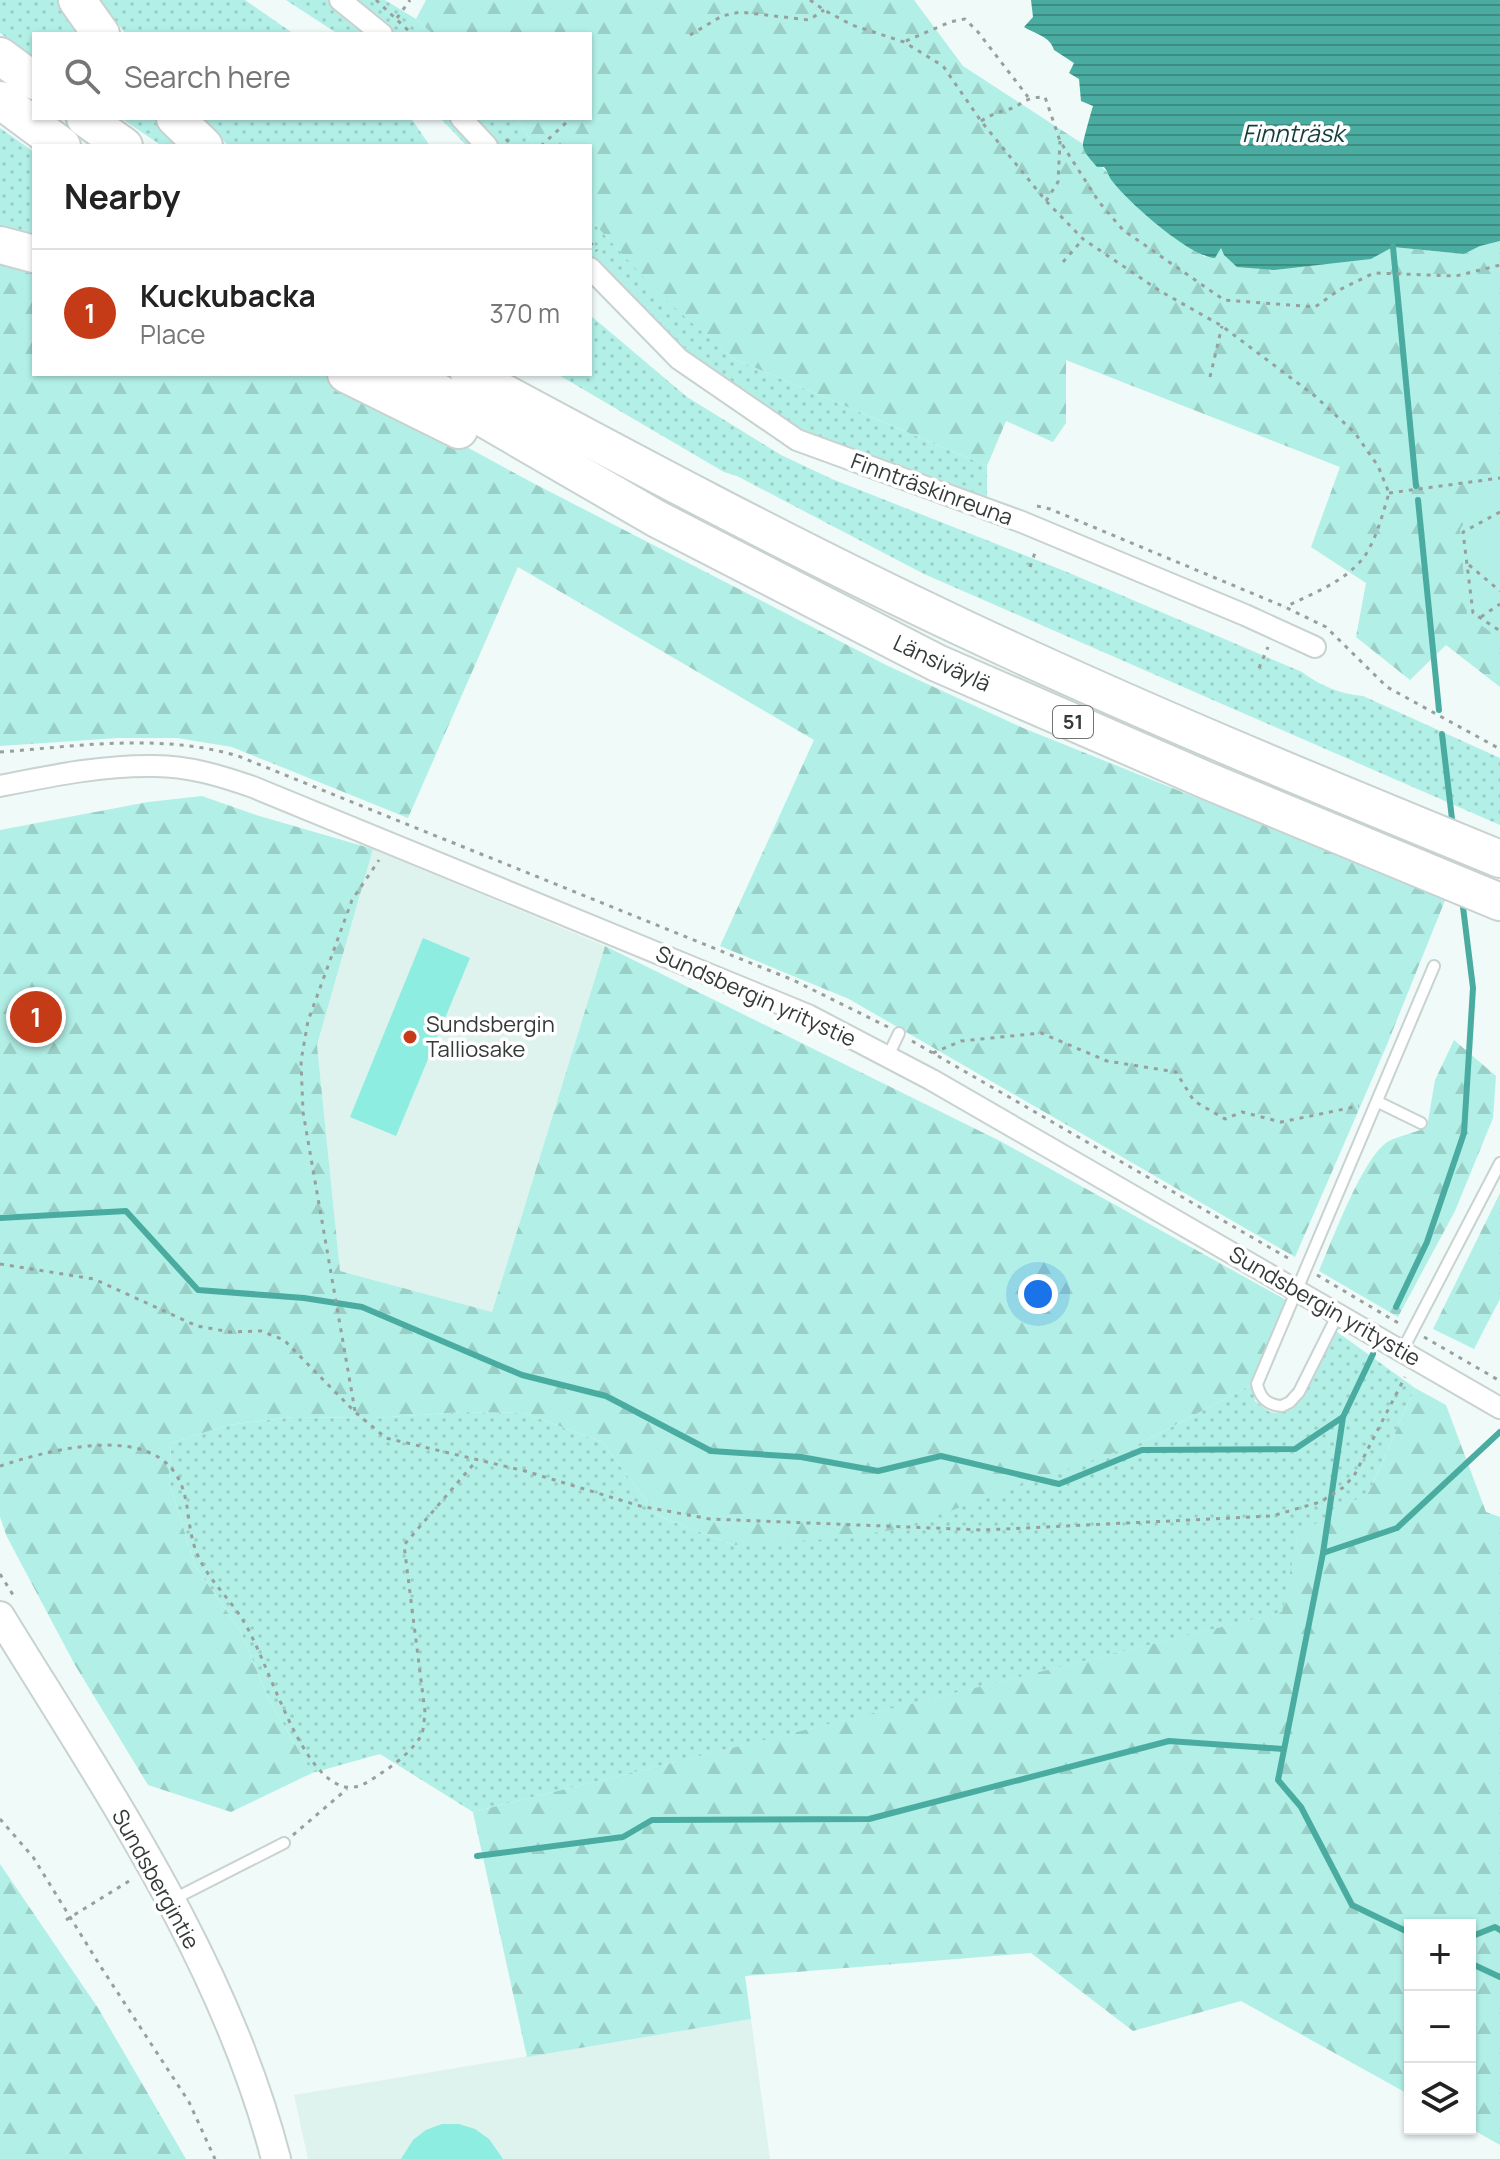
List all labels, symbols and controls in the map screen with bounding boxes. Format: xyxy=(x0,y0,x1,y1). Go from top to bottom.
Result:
search box xyxy=(32,32,592,120)
icon: search xyxy=(60,54,104,98)
text: Search here xyxy=(124,56,291,97)
water label: Finnträsk xyxy=(1242,116,1347,149)
text: Nearby xyxy=(64,173,180,219)
text: Kuckubacka xyxy=(140,275,316,316)
text: 1 xyxy=(84,295,96,331)
text: 370 m xyxy=(489,295,560,331)
text: Place xyxy=(140,316,205,352)
street label: Finnträskinreuna xyxy=(847,446,1017,532)
street label: Länsiväylä xyxy=(888,627,996,699)
road number: 51 xyxy=(1053,706,1093,738)
street label: Sundsbergin yritystie xyxy=(651,938,861,1054)
pin: 1 xyxy=(10,987,62,1047)
place label: Sundsbergin Talliosake xyxy=(426,1009,555,1064)
marker: Sundsbergin Talliosake xyxy=(401,1028,419,1046)
street label: Sundsbergin yritystie xyxy=(1224,1239,1426,1373)
your location xyxy=(1018,1274,1058,1314)
street label: Sundsbergintie xyxy=(105,1804,207,1954)
map controls xyxy=(1404,1919,1476,2135)
button: + xyxy=(1404,1919,1476,1991)
button: − xyxy=(1404,1991,1476,2063)
button: layers xyxy=(1404,2063,1476,2135)

